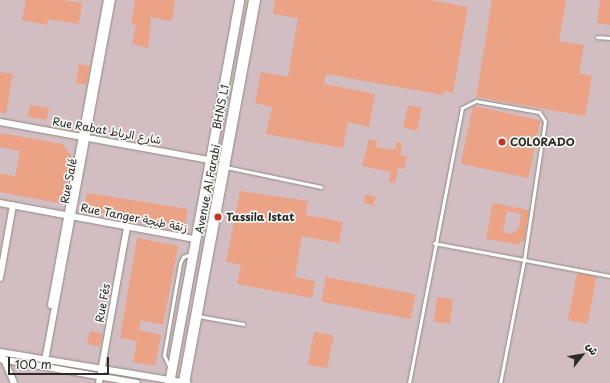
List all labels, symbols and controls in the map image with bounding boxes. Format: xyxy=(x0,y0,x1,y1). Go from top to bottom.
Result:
street label: BHNS L1 xyxy=(210,84,232,130)
street label: Rue Rabat شارع الرباط xyxy=(51,115,163,147)
place label: COLORADO xyxy=(510,135,575,149)
marker: COLORADO xyxy=(497,137,507,147)
street label: Avenue Al Farabi xyxy=(193,143,223,235)
street label: Rue Salé xyxy=(58,157,80,205)
street label: Rue Tanger زنقة طنجة xyxy=(79,201,189,235)
place label: Tassila Istat xyxy=(226,210,295,224)
marker: Tassila Istat xyxy=(213,212,223,222)
street label: Rue Fés xyxy=(93,282,113,324)
north arrow xyxy=(562,335,602,375)
text: ش xyxy=(582,339,603,358)
scale bar xyxy=(10,349,111,375)
text: 100 m xyxy=(15,355,52,373)

